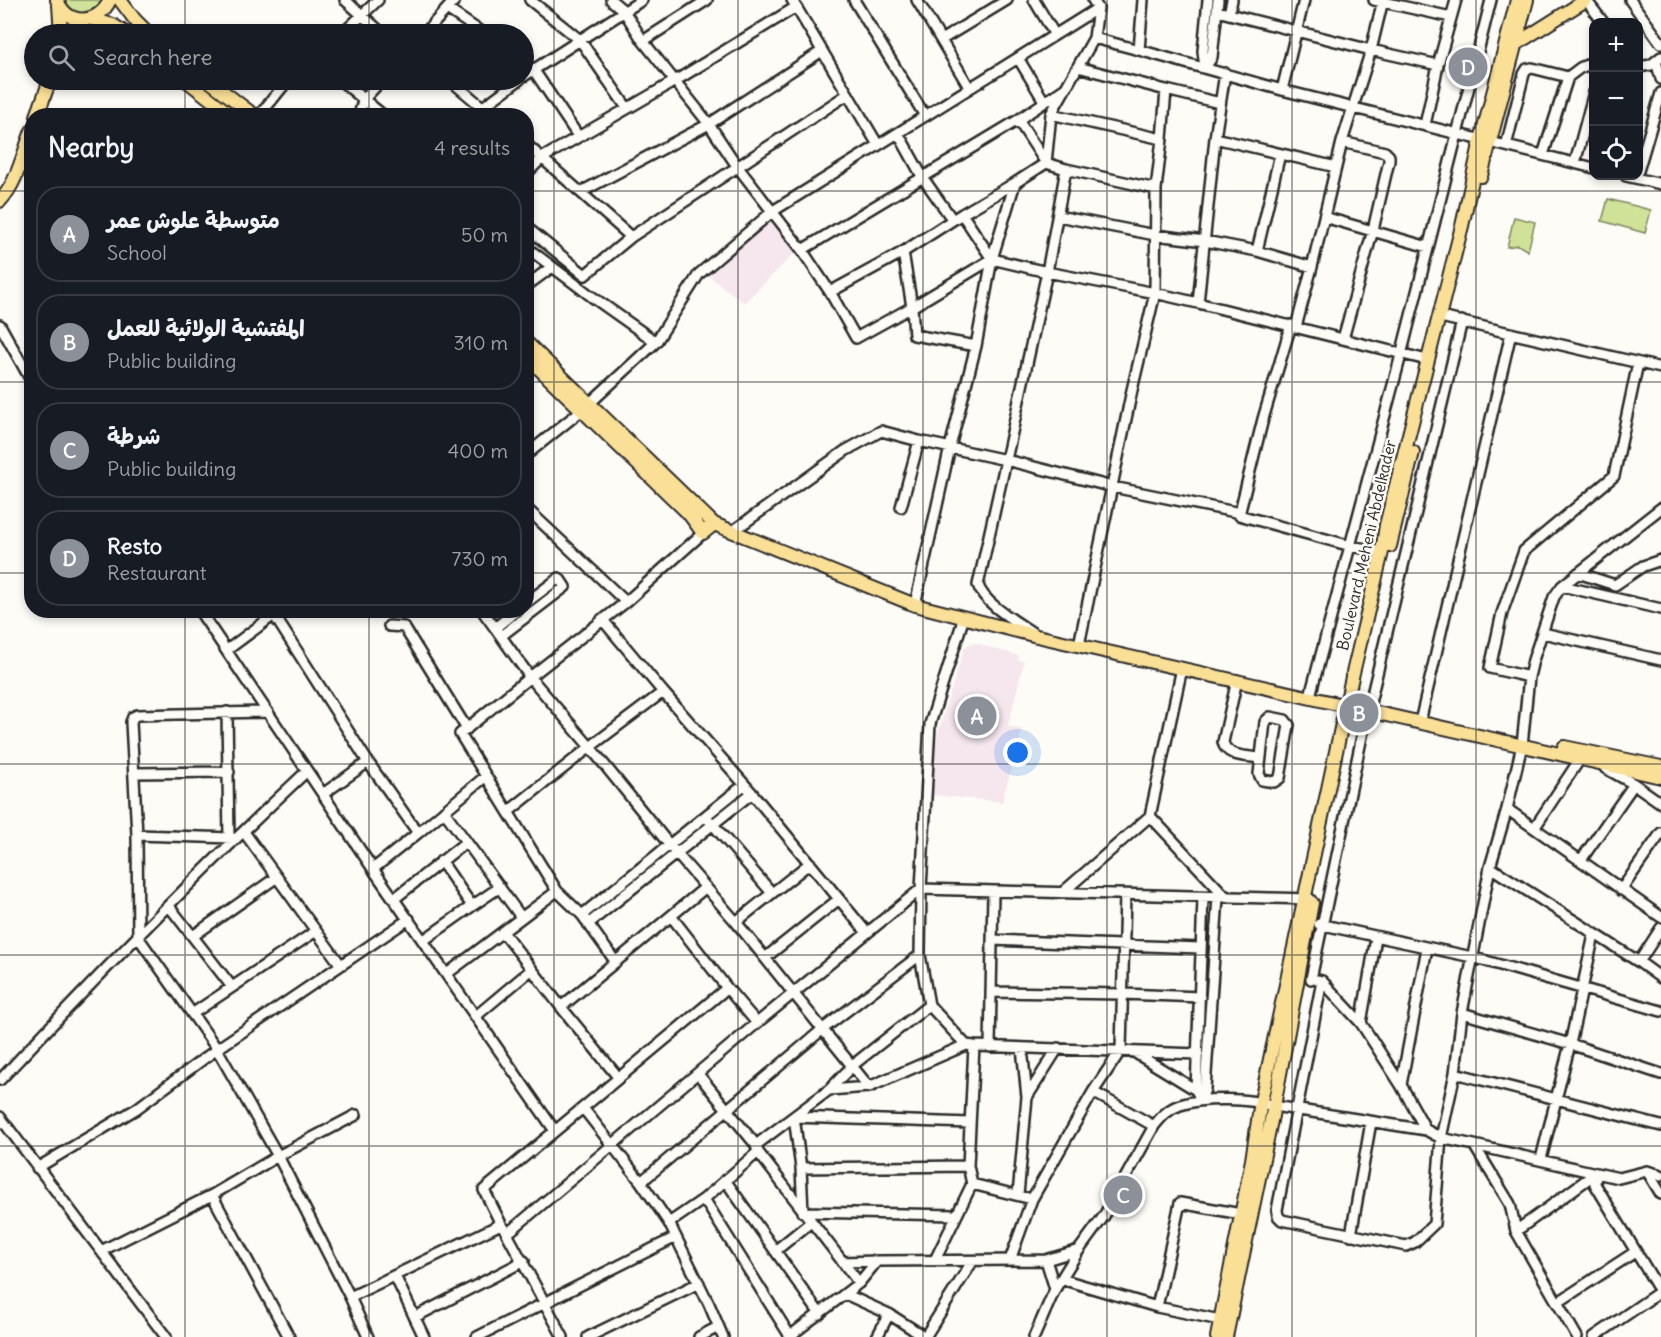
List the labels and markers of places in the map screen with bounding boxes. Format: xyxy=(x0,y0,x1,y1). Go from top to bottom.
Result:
pin: D xyxy=(1448,44,1488,90)
pin: B xyxy=(1340,690,1378,736)
pin: A xyxy=(958,694,996,738)
pin: C xyxy=(1104,1172,1142,1218)

